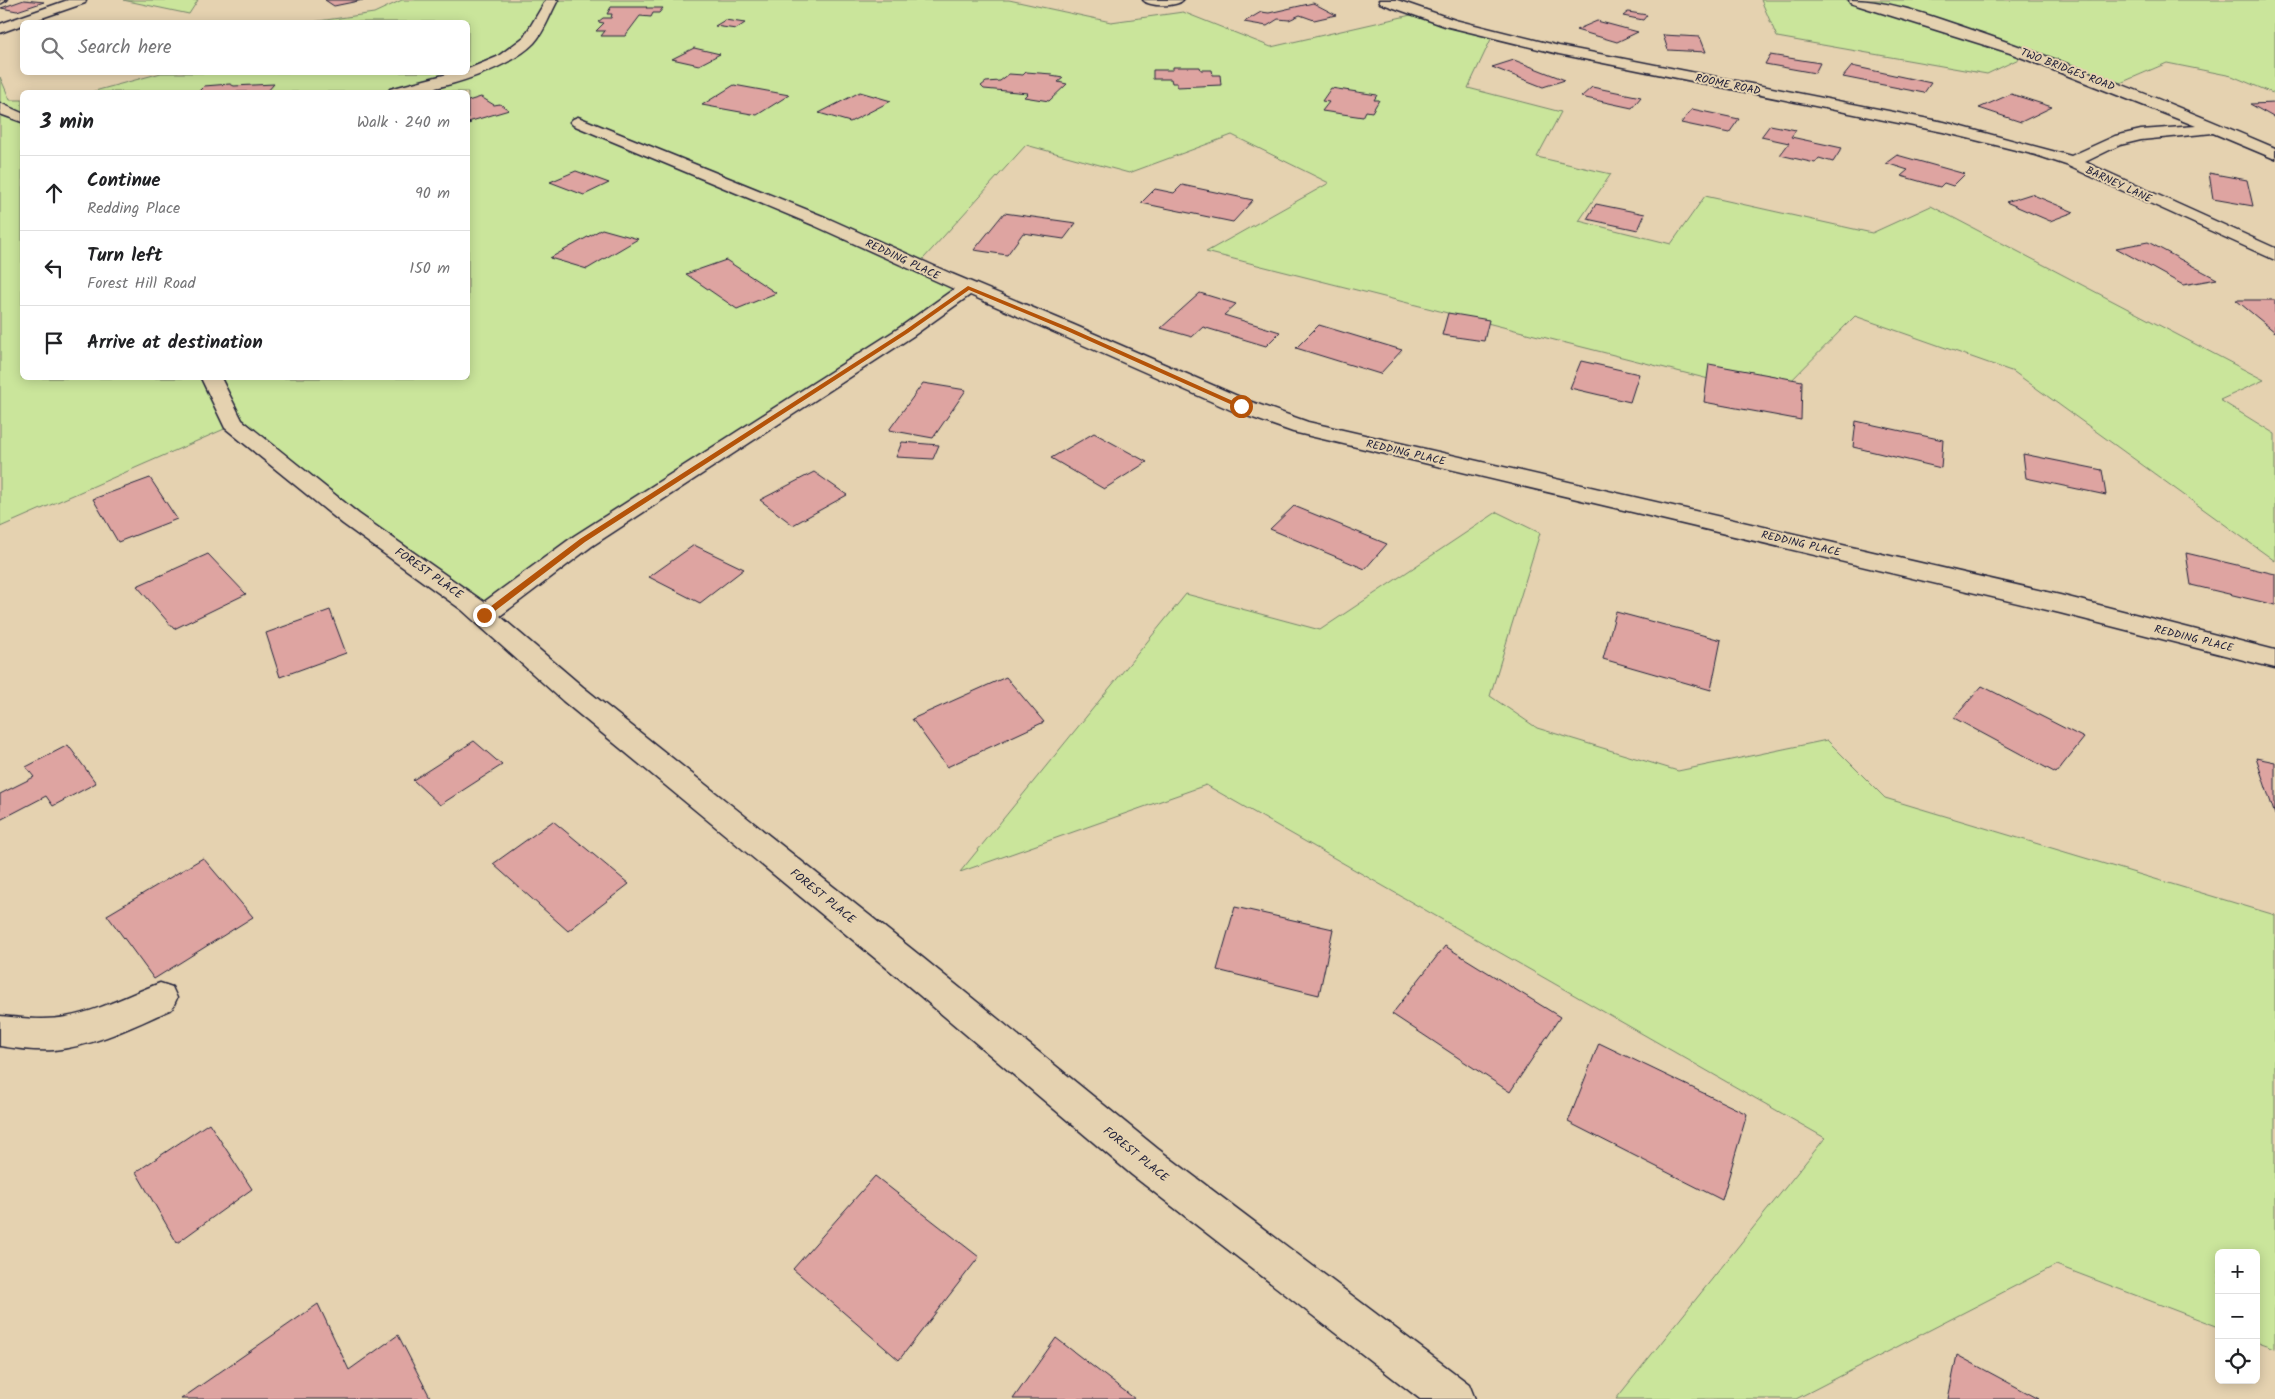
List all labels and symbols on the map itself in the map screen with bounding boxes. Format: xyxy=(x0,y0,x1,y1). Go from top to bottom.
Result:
street label: TWO BRIDGES ROAD xyxy=(2018,44,2118,96)
street label: ROOME ROAD xyxy=(1693,69,1762,101)
street label: BARNEY LANE xyxy=(2082,162,2155,208)
street label: REDDING PLACE xyxy=(862,235,943,285)
route start xyxy=(1230,395,1253,418)
street label: REDDING PLACE xyxy=(1364,435,1448,471)
street label: REDDING PLACE xyxy=(1759,526,1843,562)
street label: FOREST PLACE xyxy=(391,543,468,605)
route end xyxy=(473,604,496,627)
street label: REDDING PLACE xyxy=(2152,620,2236,658)
street label: FOREST PLACE xyxy=(786,864,860,930)
street label: FOREST PLACE xyxy=(1099,1122,1173,1188)

